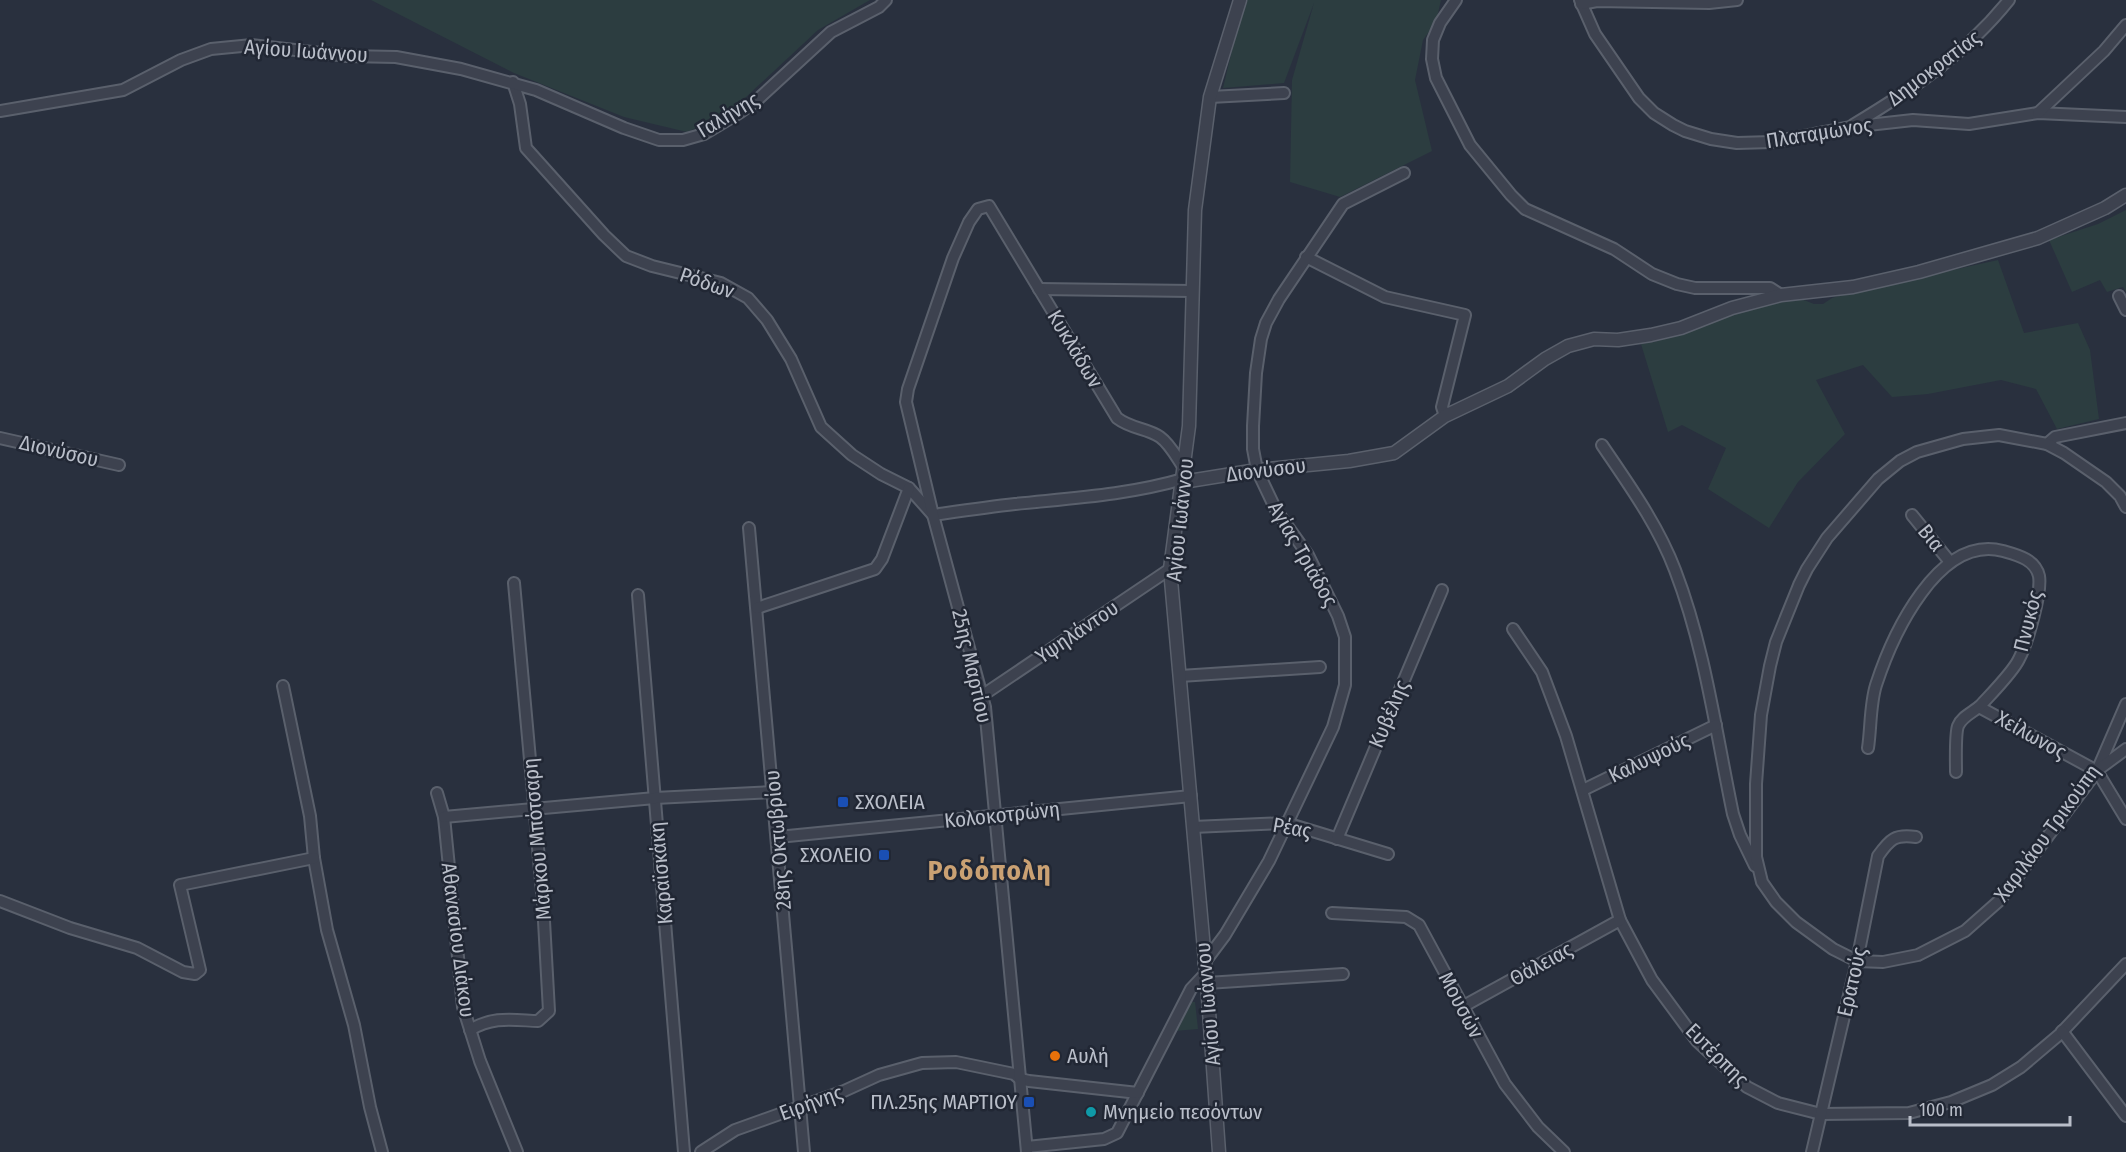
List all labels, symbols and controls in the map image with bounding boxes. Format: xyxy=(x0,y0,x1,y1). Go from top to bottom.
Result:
street label: Δημοκρατίας xyxy=(1882,24,1986,112)
street label: Αγίου Ιωάννου xyxy=(243,34,369,68)
street label: Γαλήνης xyxy=(692,86,764,144)
street label: Πλαταμώνος xyxy=(1764,112,1874,154)
street label: Ρόδων xyxy=(676,262,738,304)
street label: Κυκλάδων xyxy=(1042,305,1108,393)
street label: Διονύσου xyxy=(17,429,101,473)
street label: Διονύσου xyxy=(1225,452,1307,488)
street label: Αγίου Ιωάννου xyxy=(1161,457,1199,583)
street label: Αγίας Τριάδος xyxy=(1262,497,1344,611)
street label: Βια xyxy=(1912,519,1950,557)
street label: Πνυκός xyxy=(2008,587,2048,654)
street label: Υψηλάντου xyxy=(1031,595,1123,669)
street label: 25ης Μαρτίου xyxy=(946,607,998,725)
street label: Κυβέλης xyxy=(1363,676,1415,752)
street label: Χείλωνος xyxy=(1991,705,2071,765)
street label: Καλυψούς xyxy=(1604,727,1694,789)
street label: Μάρκου Μπότσαρη xyxy=(517,757,557,921)
street label: Χαριλάου Τρικούπη xyxy=(1988,759,2106,907)
street label: 28ης Οκτωβρίου xyxy=(759,769,797,911)
place label: ΣΧΟΛΕΙΑ xyxy=(855,789,925,815)
marker: ΣΧΟΛΕΙΑ xyxy=(836,795,850,809)
street label: Κολοκοτρώνη xyxy=(943,796,1061,834)
street label: Ρέας xyxy=(1271,812,1313,844)
street label: Καραϊσκάκη xyxy=(644,821,678,925)
place label: ΣΧΟΛΕΙΟ xyxy=(800,842,872,868)
marker: ΣΧΟΛΕΙΟ xyxy=(877,848,891,862)
district label: Ροδόπολη xyxy=(928,855,1052,887)
street label: Αθανασίου Διάκου xyxy=(436,861,480,1019)
street label: Θάλειας xyxy=(1505,936,1577,992)
street label: Αγίου Ιωάννου xyxy=(1190,941,1226,1067)
street label: Ερατούς xyxy=(1831,945,1873,1019)
street label: Μουσών xyxy=(1433,967,1489,1043)
street label: Ευτέρπης xyxy=(1680,1018,1754,1092)
place label: Αυλή xyxy=(1067,1043,1109,1069)
marker: Αυλή xyxy=(1048,1049,1062,1063)
street label: Ειρήνης xyxy=(776,1079,847,1126)
place label: ΠΛ.25ης ΜΑΡΤΙΟΥ xyxy=(870,1089,1018,1115)
scale bar xyxy=(1910,1089,2070,1127)
marker: ΠΛ.25ης ΜΑΡΤΙΟΥ xyxy=(1022,1095,1036,1109)
place label: Μνημείο πεσόντων xyxy=(1103,1099,1262,1125)
text: 100 m xyxy=(1919,1099,1963,1121)
marker: Μνημείο πεσόντων xyxy=(1084,1105,1098,1119)

